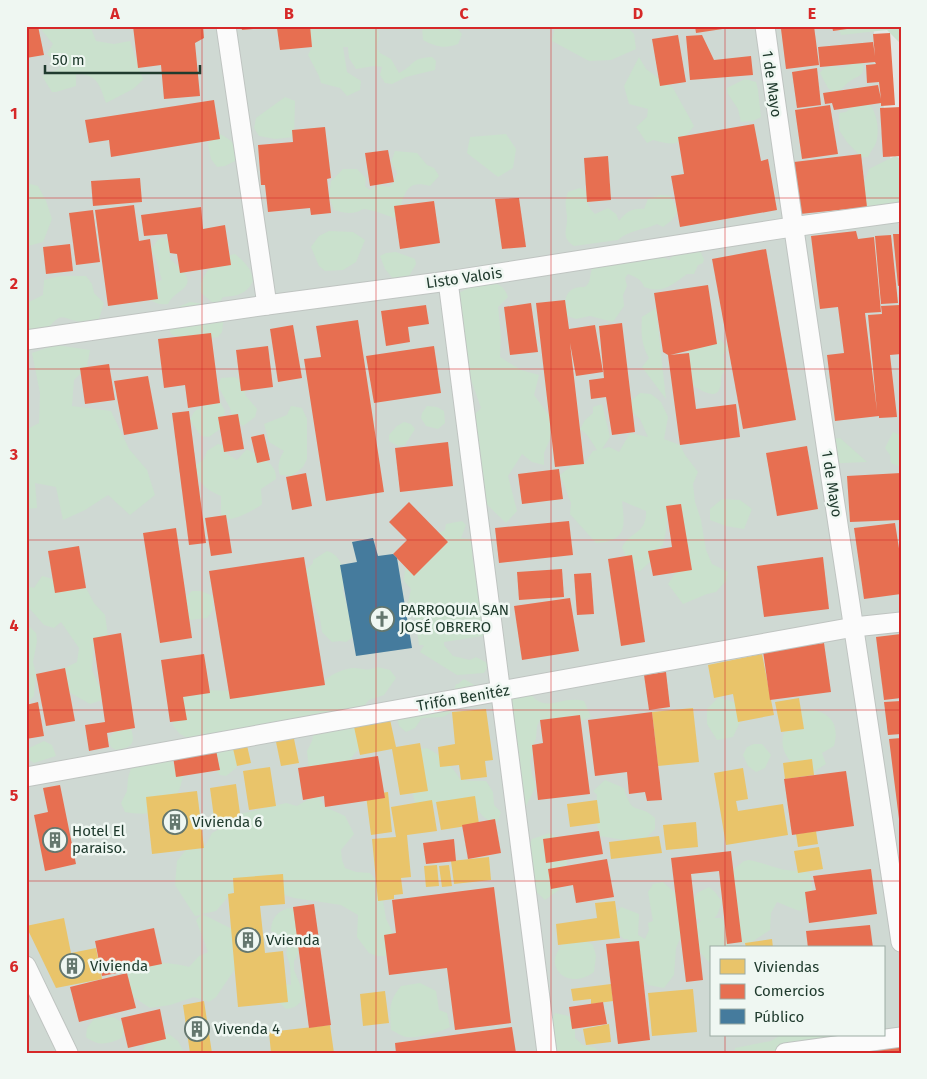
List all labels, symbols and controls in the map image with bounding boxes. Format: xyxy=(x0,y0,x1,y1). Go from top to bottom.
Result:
text: A xyxy=(109,4,120,23)
text: B xyxy=(284,4,294,23)
text: C xyxy=(459,4,469,23)
text: D xyxy=(633,4,643,23)
text: E xyxy=(808,4,816,23)
scale bar xyxy=(45,42,200,74)
street label: 1 de Mayo xyxy=(758,49,786,119)
text: 50 m xyxy=(52,51,85,69)
text: 1 xyxy=(10,104,18,123)
street label: Listo Valois xyxy=(425,264,503,292)
text: 2 xyxy=(10,274,18,293)
text: 3 xyxy=(9,445,18,464)
street label: 1 de Mayo xyxy=(818,449,846,519)
place label: PARROQUIA SAN JOSÉ OBRERO xyxy=(400,601,509,636)
church icon: PARROQUIA SAN JOSÉ OBRERO xyxy=(369,606,395,632)
text: 4 xyxy=(9,616,19,635)
street label: Trifón Benitéz xyxy=(415,681,511,715)
text: 5 xyxy=(10,786,19,805)
building icon: Vivienda 6 xyxy=(162,809,188,835)
place label: Vivienda 6 xyxy=(192,813,262,831)
place label: Hotel El paraiso. xyxy=(72,822,126,857)
building icon: Hotel El paraiso. xyxy=(42,827,68,853)
building icon: Vvienda xyxy=(235,927,261,953)
place label: Vvienda xyxy=(266,931,320,949)
legend xyxy=(710,946,884,1036)
building icon: Vivienda xyxy=(59,953,85,979)
text: 6 xyxy=(9,957,19,976)
place label: Vivienda xyxy=(90,957,148,975)
text: Viviendas xyxy=(754,958,819,976)
text: Comercios xyxy=(754,982,824,1000)
text: Público xyxy=(754,1008,804,1026)
building icon: Vivenda 4 xyxy=(184,1016,210,1042)
place label: Vivenda 4 xyxy=(214,1020,280,1038)

